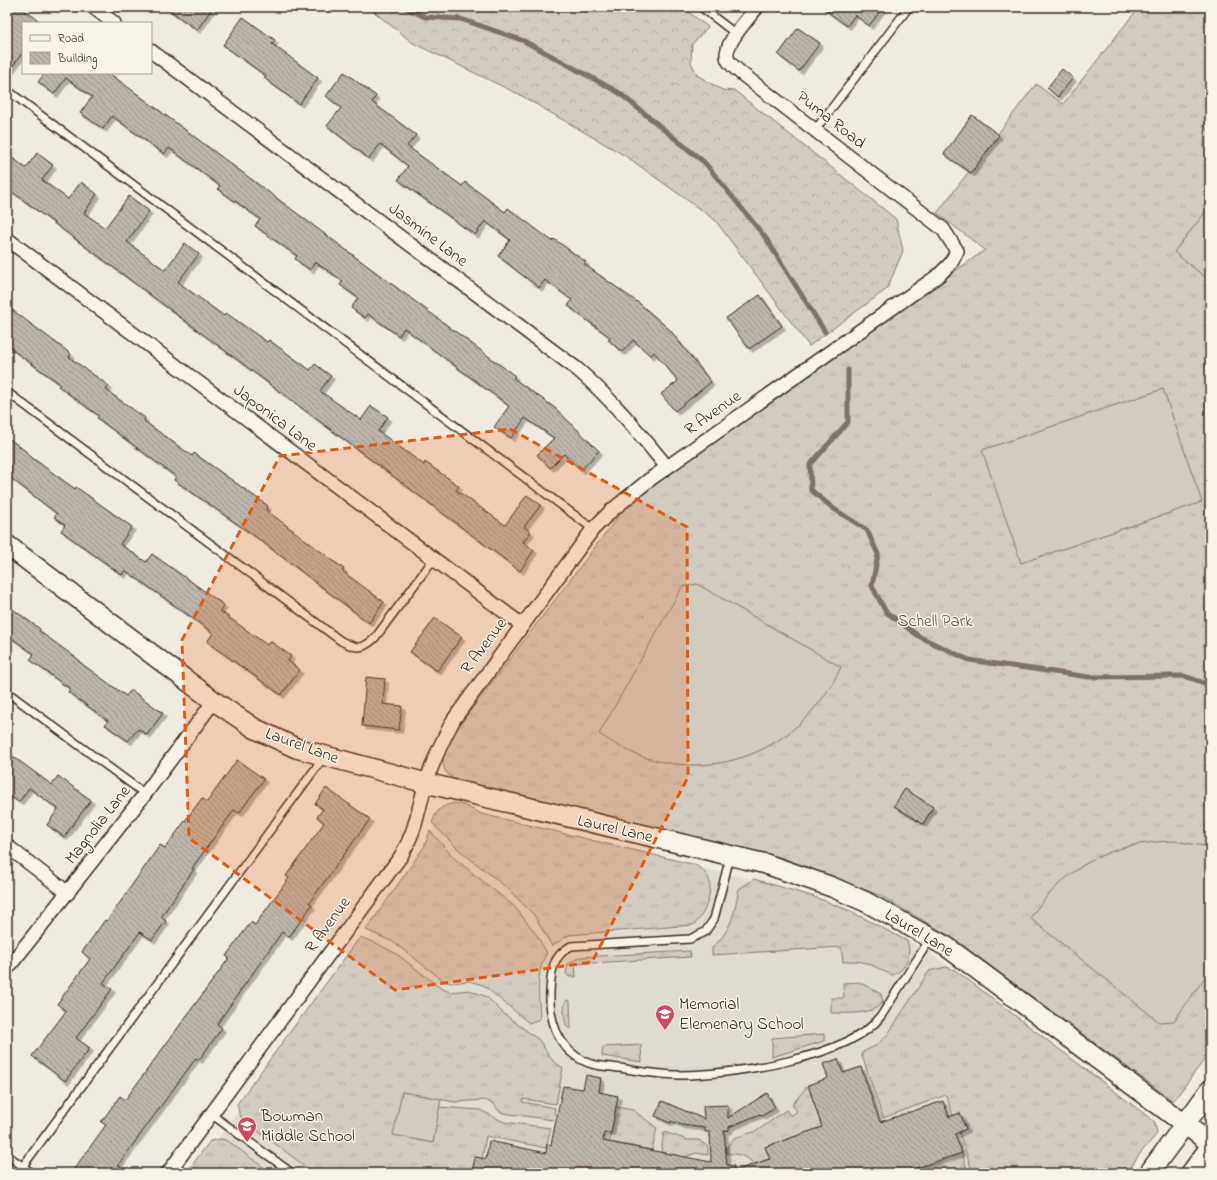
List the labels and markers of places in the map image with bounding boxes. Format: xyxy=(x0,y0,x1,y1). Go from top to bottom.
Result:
place label: Memorial Elemenary School xyxy=(679,992,804,1038)
school or university icon: Memorial Elemenary School xyxy=(654,1003,676,1031)
place label: Bowman Middle School xyxy=(260,1104,355,1149)
school or university icon: Bowman Middle School xyxy=(236,1115,258,1143)

